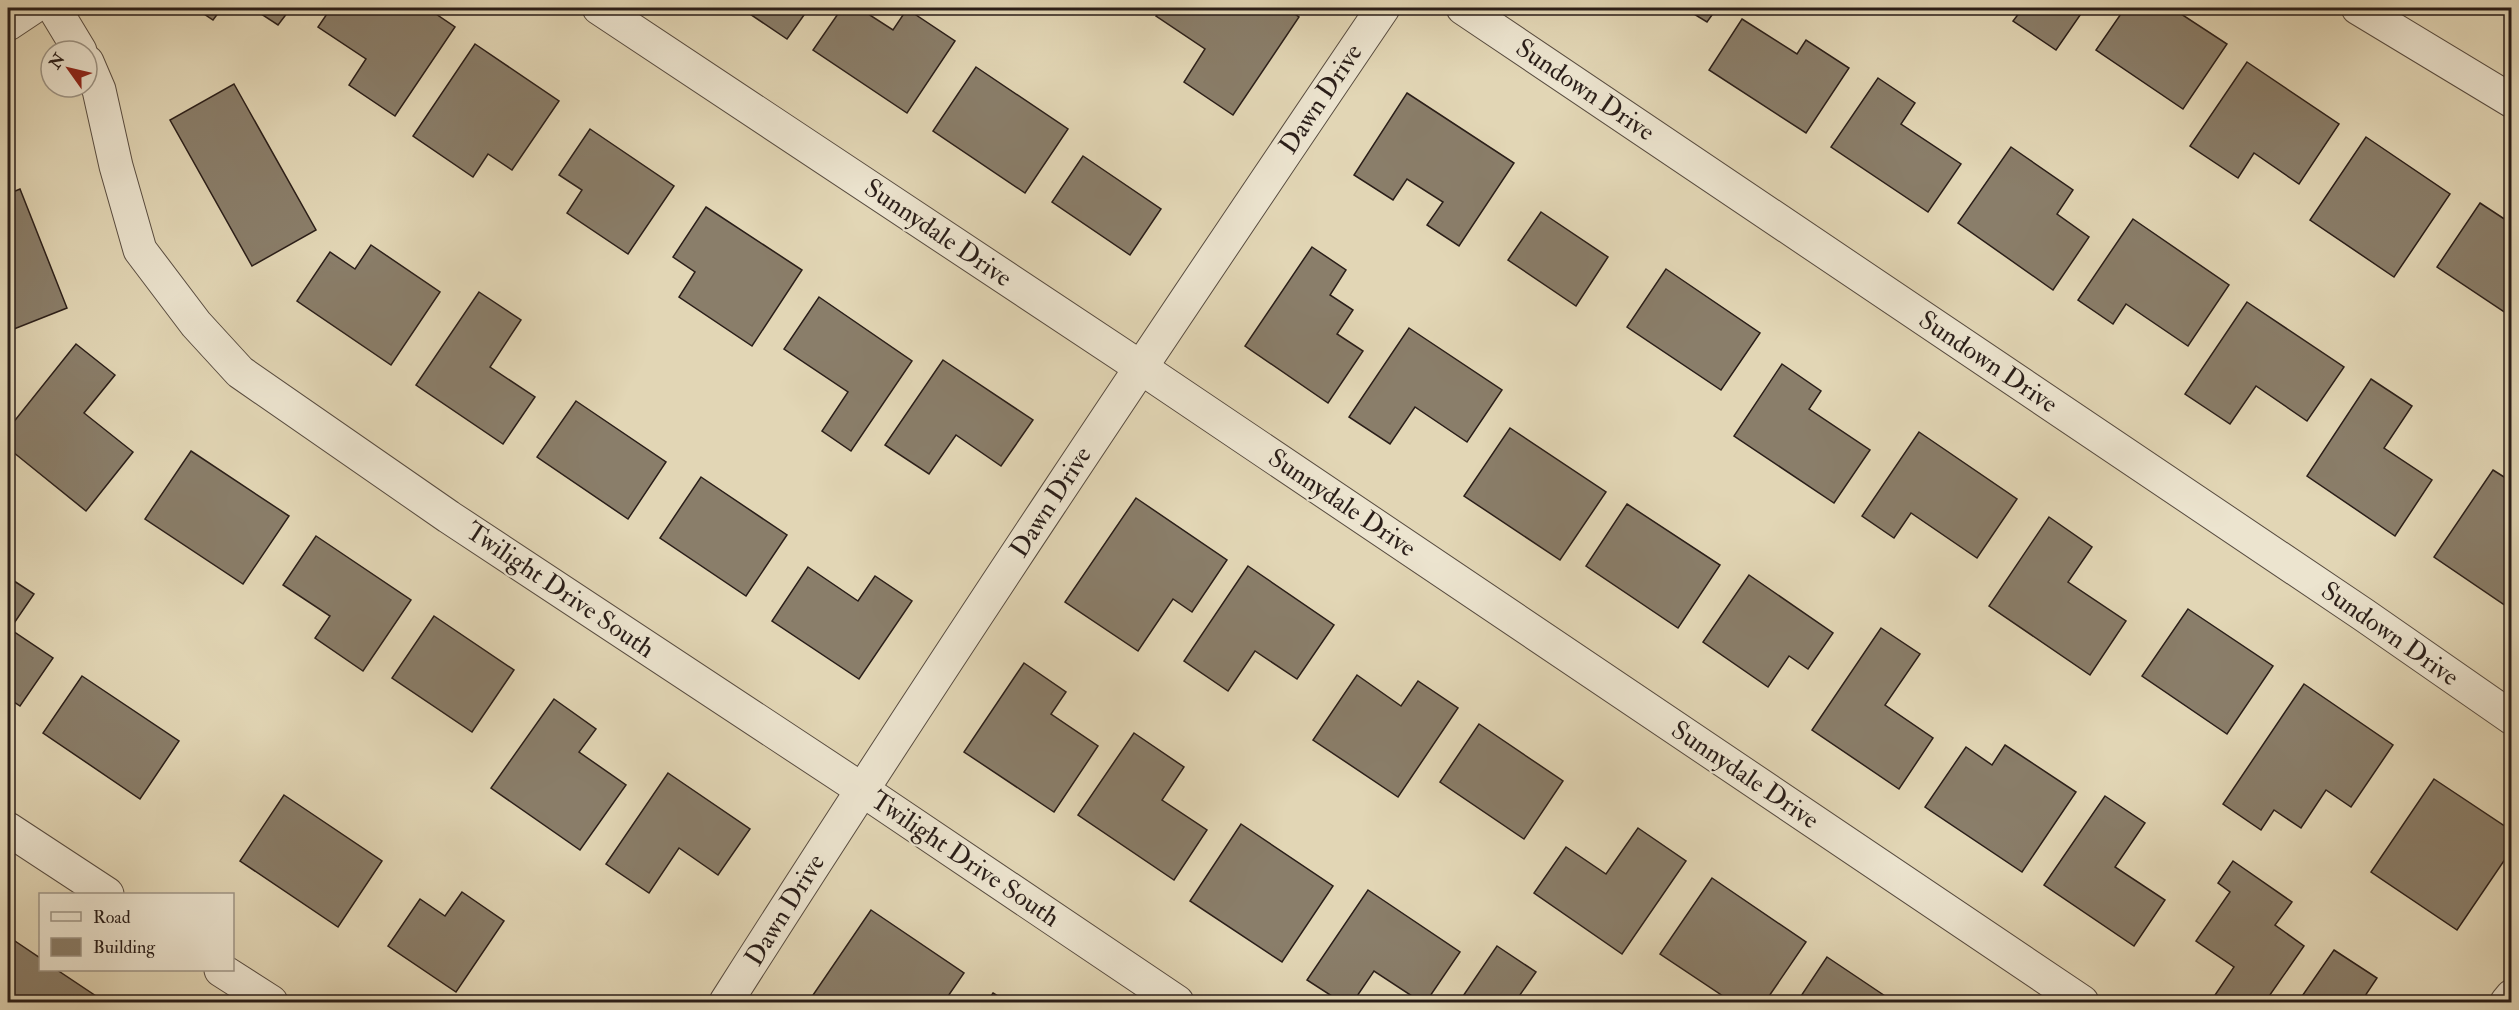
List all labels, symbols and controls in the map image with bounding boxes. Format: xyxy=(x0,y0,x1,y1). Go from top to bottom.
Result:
street label: Sundown Drive xyxy=(1509,32,1661,148)
street label: Dawn Drive xyxy=(1272,38,1370,160)
north arrow xyxy=(39,39,99,99)
text: N xyxy=(45,49,70,74)
street label: Sunnydale Drive xyxy=(858,172,1018,294)
street label: Sundown Drive xyxy=(1912,304,2064,420)
street label: Dawn Drive xyxy=(1003,440,1099,564)
street label: Sunnydale Drive xyxy=(1262,442,1422,564)
street label: Twilight Drive South xyxy=(460,515,661,665)
street label: Sundown Drive xyxy=(2315,575,2465,693)
street label: Sunnydale Drive xyxy=(1665,714,1825,836)
street label: Twilight Drive South xyxy=(865,784,1066,934)
street label: Dawn Drive xyxy=(738,848,832,972)
legend xyxy=(39,893,234,971)
text: Road xyxy=(93,906,131,929)
text: Building xyxy=(93,936,156,959)

